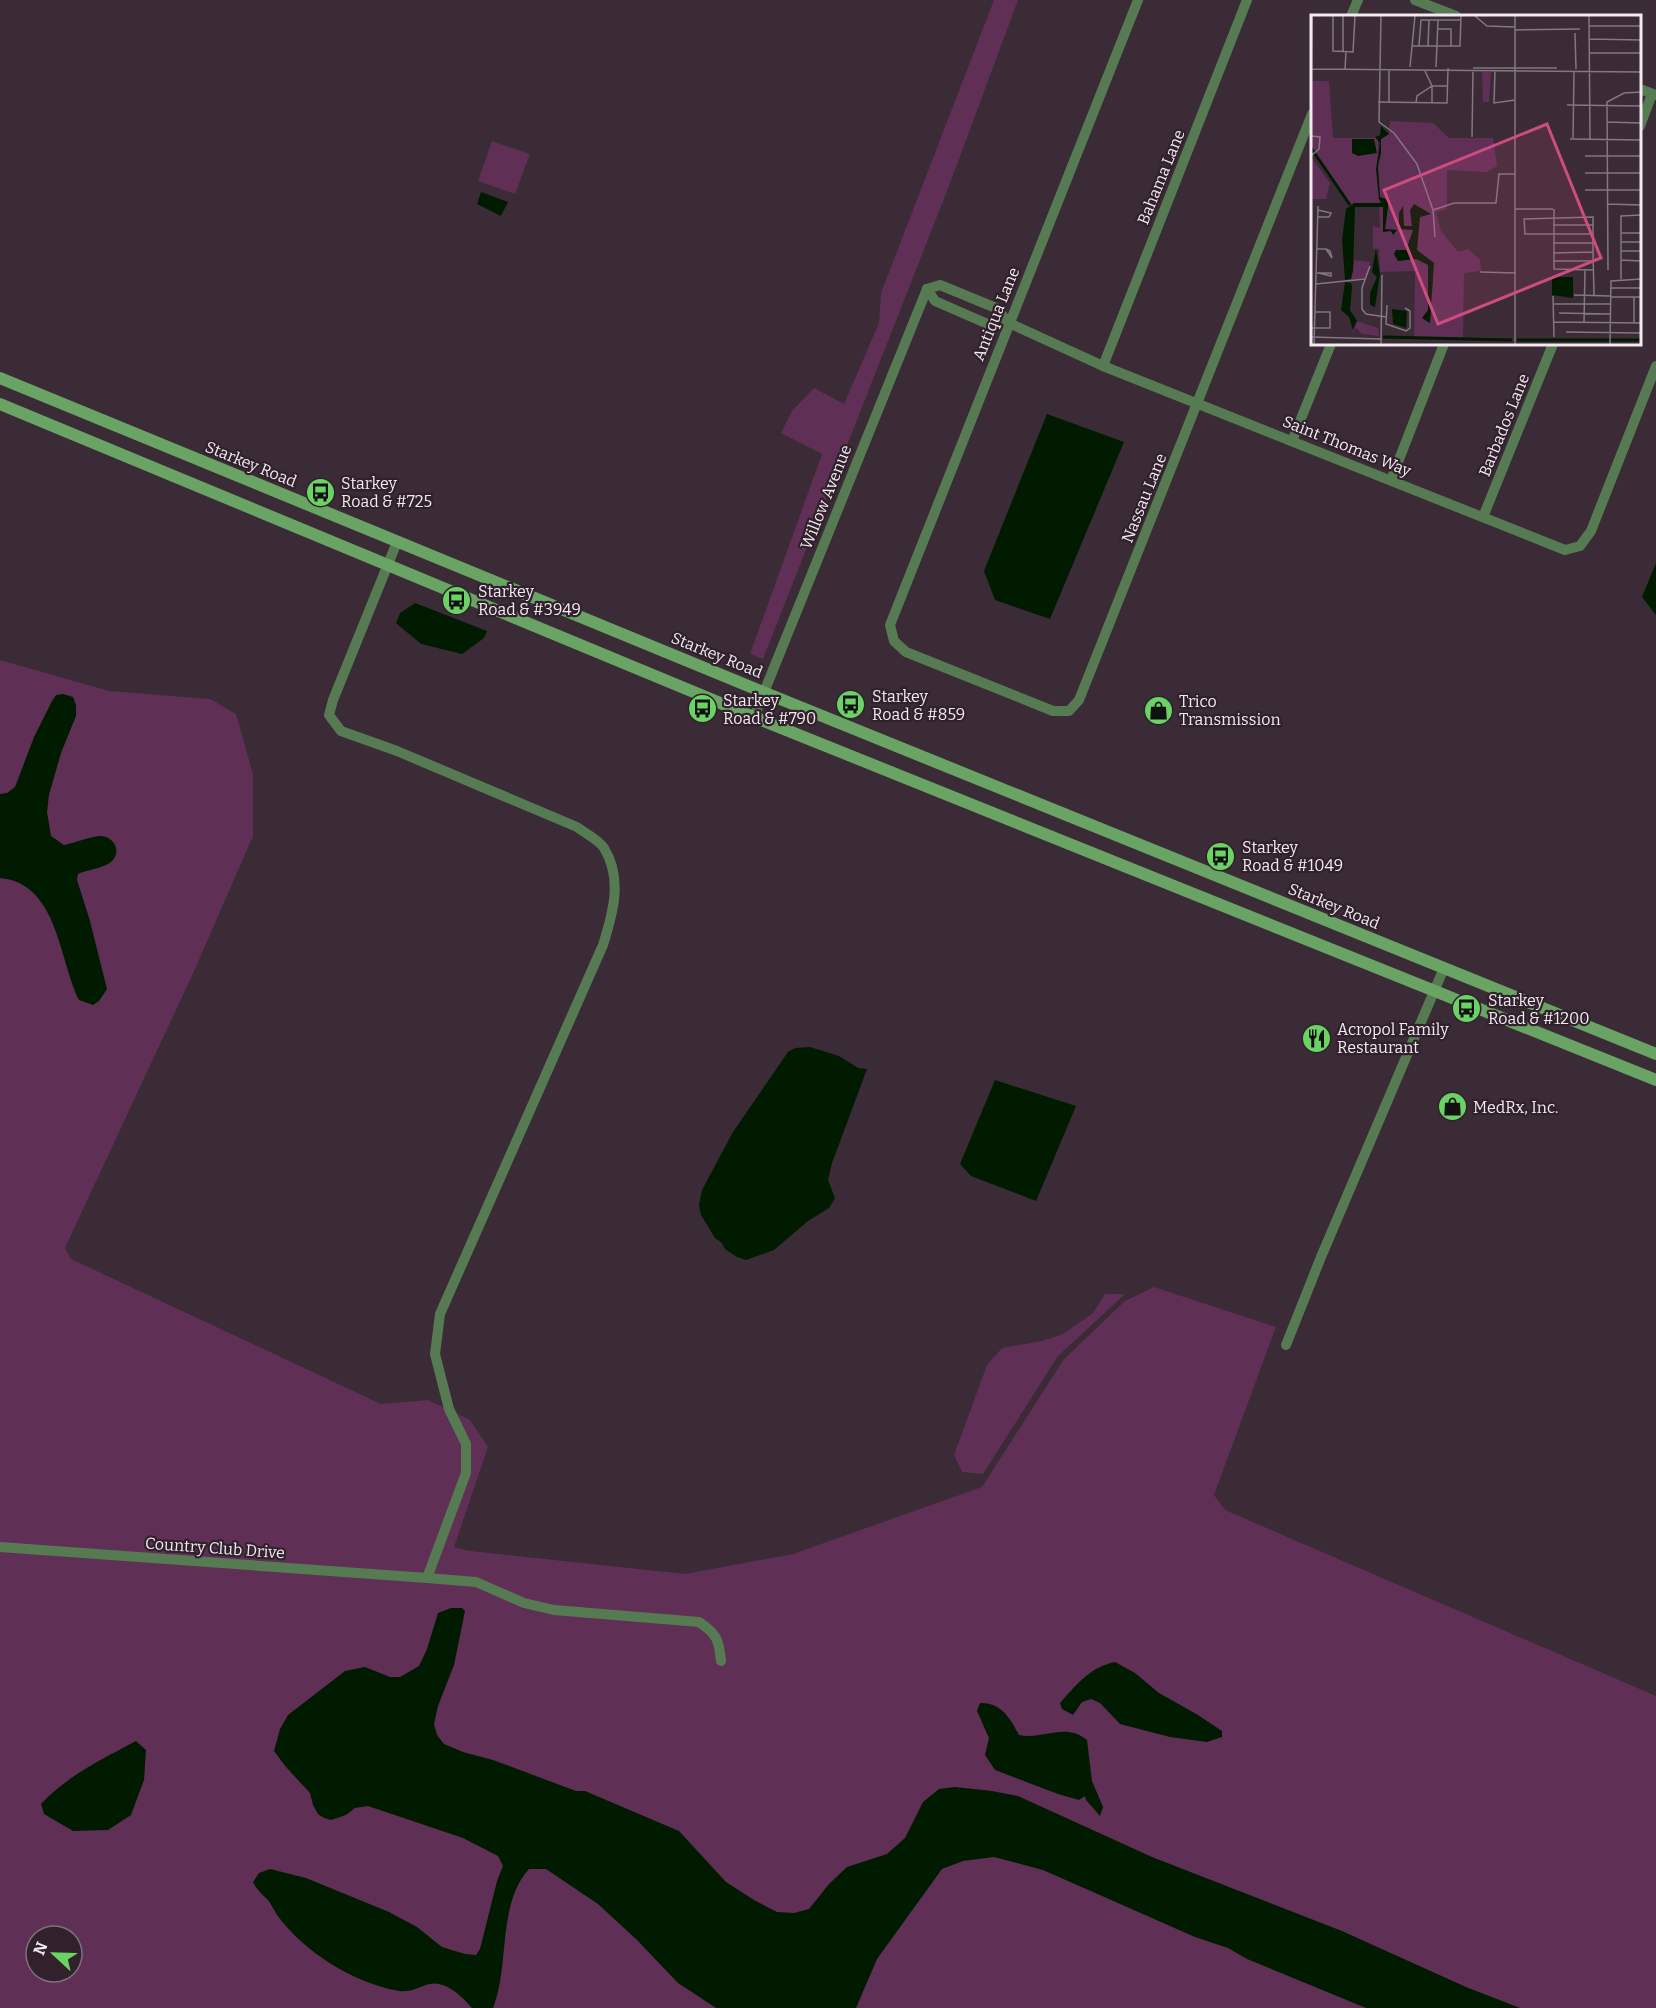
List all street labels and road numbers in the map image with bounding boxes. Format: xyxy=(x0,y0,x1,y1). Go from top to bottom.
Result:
street label: Bahama Lane xyxy=(1133,127,1189,227)
street label: Antiqua Lane xyxy=(969,264,1023,364)
street label: Barbados Lane xyxy=(1475,371,1533,479)
street label: Saint Thomas Way xyxy=(1280,412,1414,481)
street label: Starkey Road xyxy=(203,437,300,491)
street label: Willow Avenue xyxy=(796,442,856,552)
street label: Nassau Lane xyxy=(1117,451,1171,545)
street label: Starkey Road xyxy=(669,628,766,682)
street label: Starkey Road xyxy=(1286,879,1383,933)
street label: Country Club Drive xyxy=(144,1534,286,1562)

